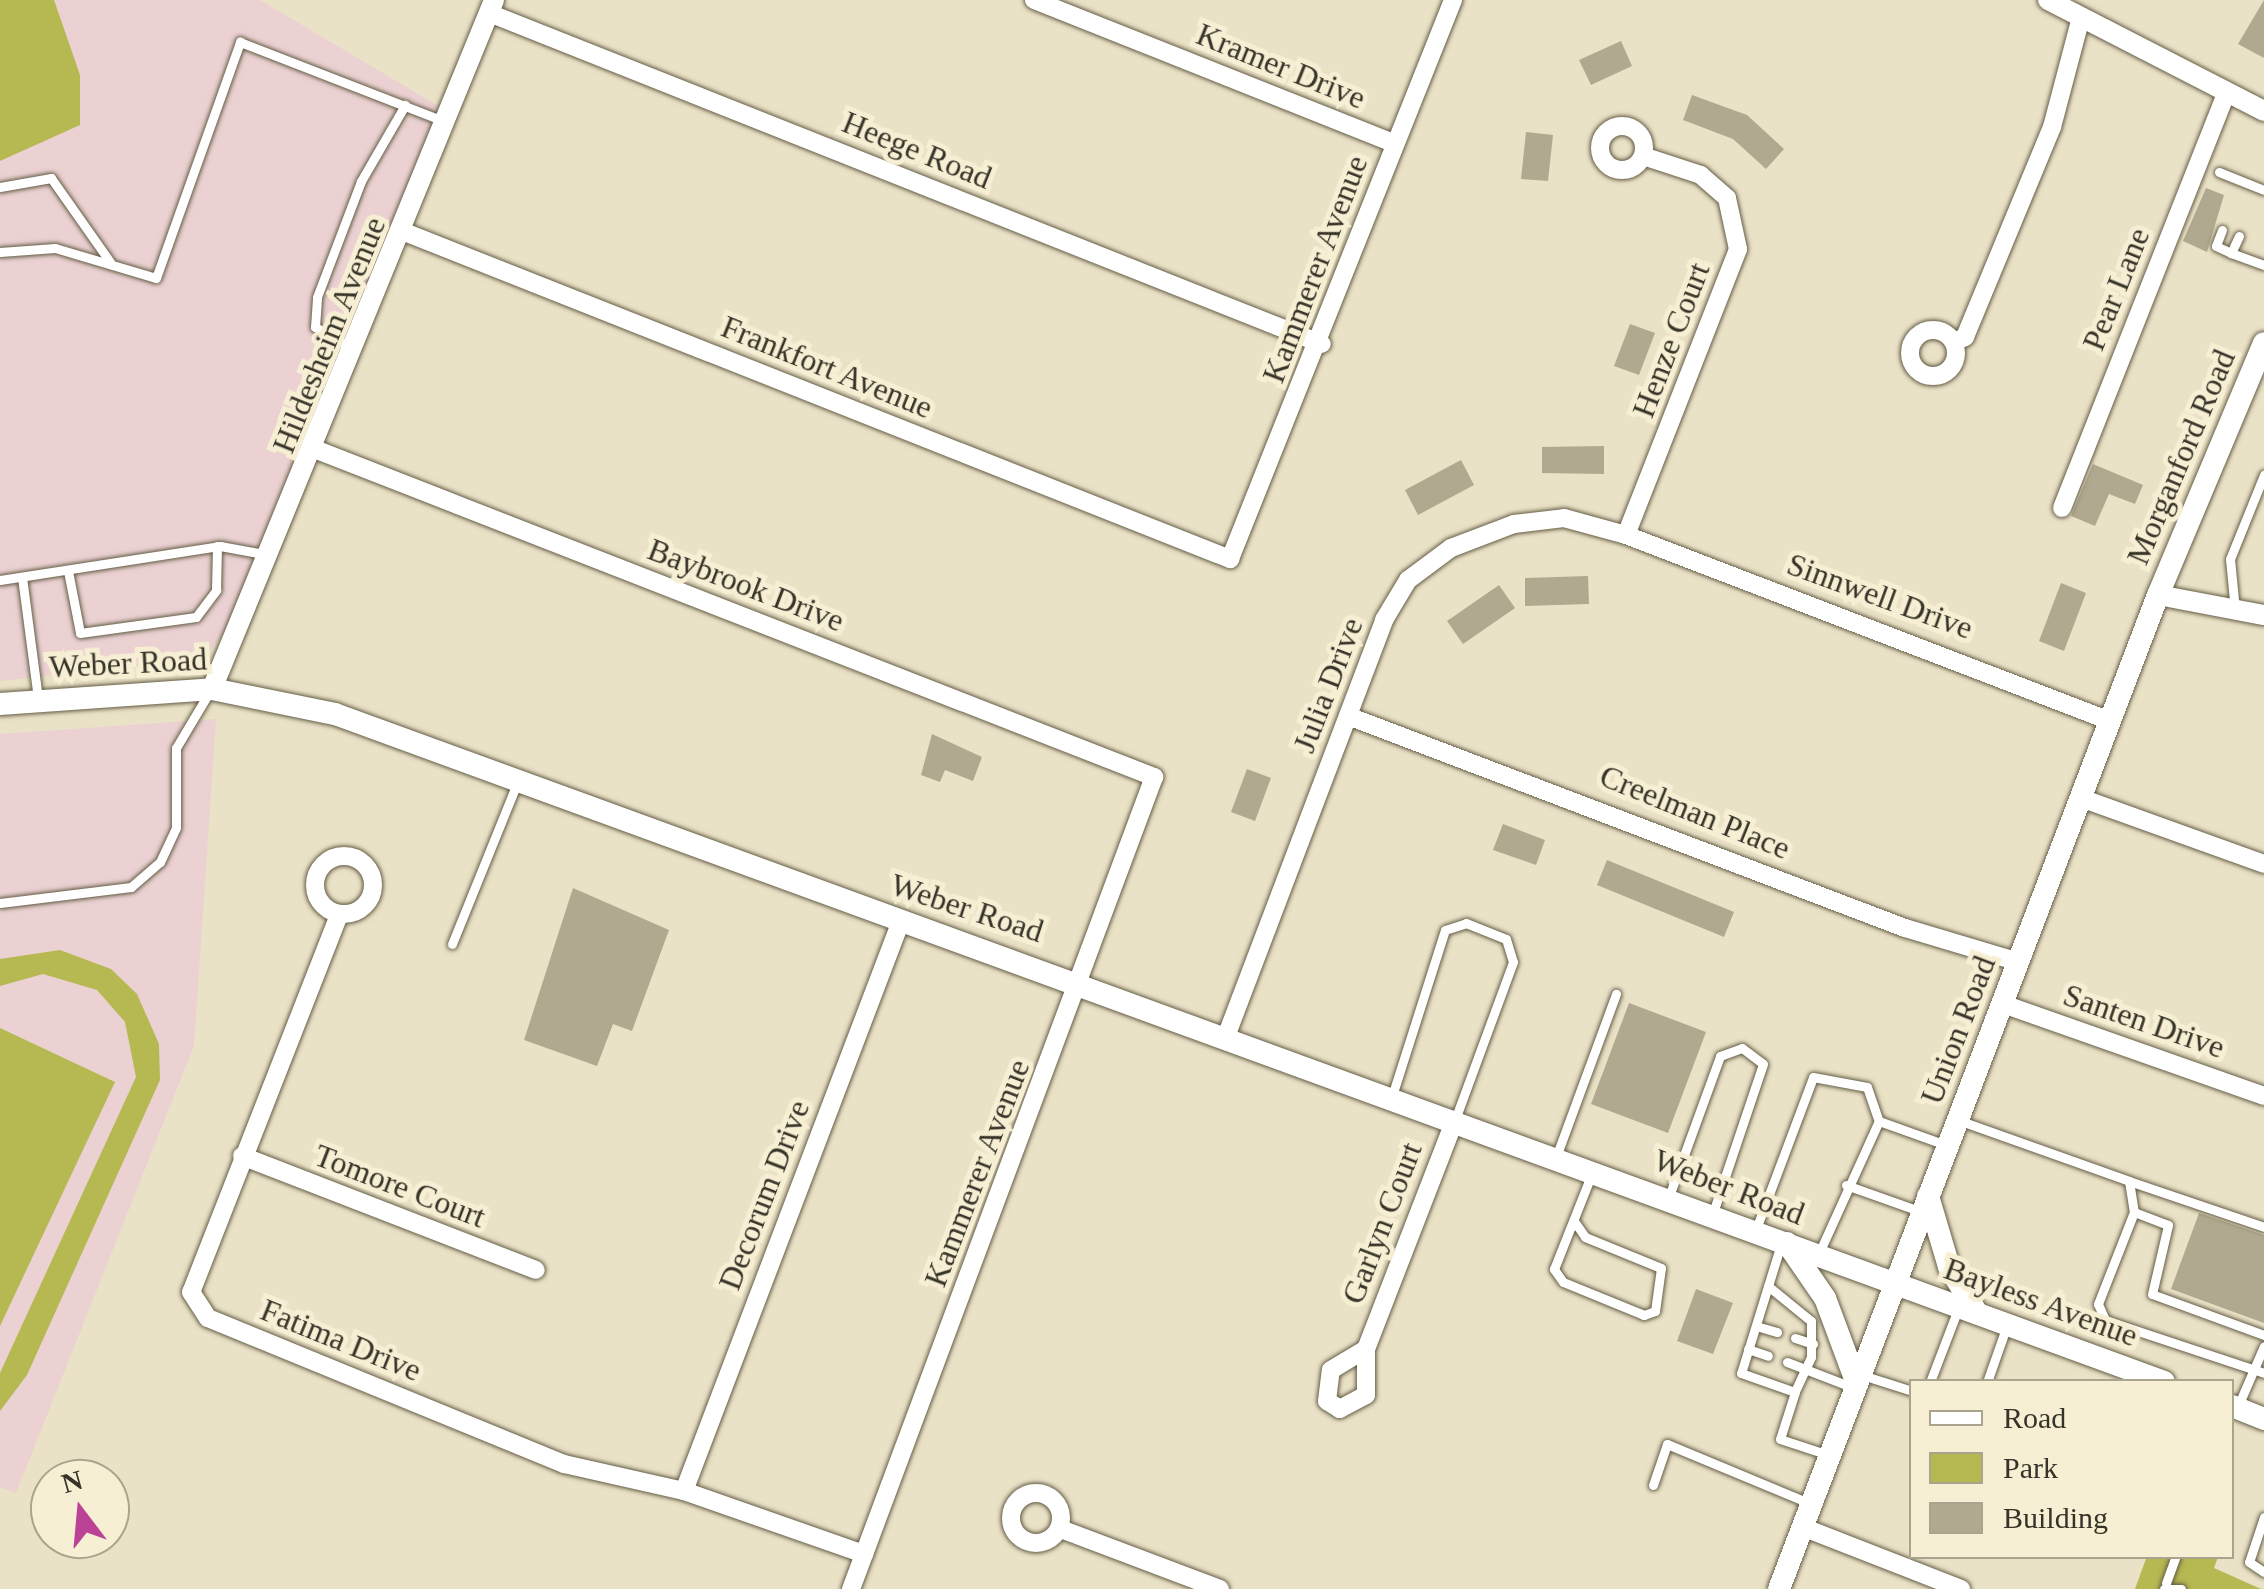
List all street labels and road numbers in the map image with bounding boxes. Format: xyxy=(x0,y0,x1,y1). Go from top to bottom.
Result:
street label: Kramer Drive xyxy=(1191,15,1371,117)
street label: Heege Road xyxy=(837,103,997,197)
street label: Kammerer Avenue xyxy=(1254,149,1376,389)
street label: Hildesheim Avenue xyxy=(264,211,394,459)
street label: Pear Lane xyxy=(2074,222,2158,356)
street label: Henze Court xyxy=(1624,257,1718,423)
street label: Frankfort Avenue xyxy=(715,307,939,427)
street label: Morganford Road xyxy=(2118,344,2244,570)
street label: Baybrook Drive xyxy=(642,530,850,640)
street label: Sinnwell Drive xyxy=(1782,545,1978,647)
street label: Julia Drive xyxy=(1285,612,1371,758)
street label: Weber Road xyxy=(48,640,208,686)
street label: Creelman Place xyxy=(1594,756,1796,868)
street label: Weber Road xyxy=(886,865,1048,951)
street label: Union Road xyxy=(1912,951,2004,1109)
street label: Santen Drive xyxy=(2058,976,2230,1066)
street label: Kammerer Avenue xyxy=(916,1053,1038,1293)
street label: Decorum Drive xyxy=(710,1095,818,1295)
street label: Tomore Court xyxy=(309,1136,491,1236)
street label: Garlyn Court xyxy=(1334,1137,1430,1309)
street label: Weber Road xyxy=(1648,1141,1810,1233)
street label: Bayless Avenue xyxy=(1938,1249,2144,1355)
street label: Fatima Drive xyxy=(255,1290,427,1390)

